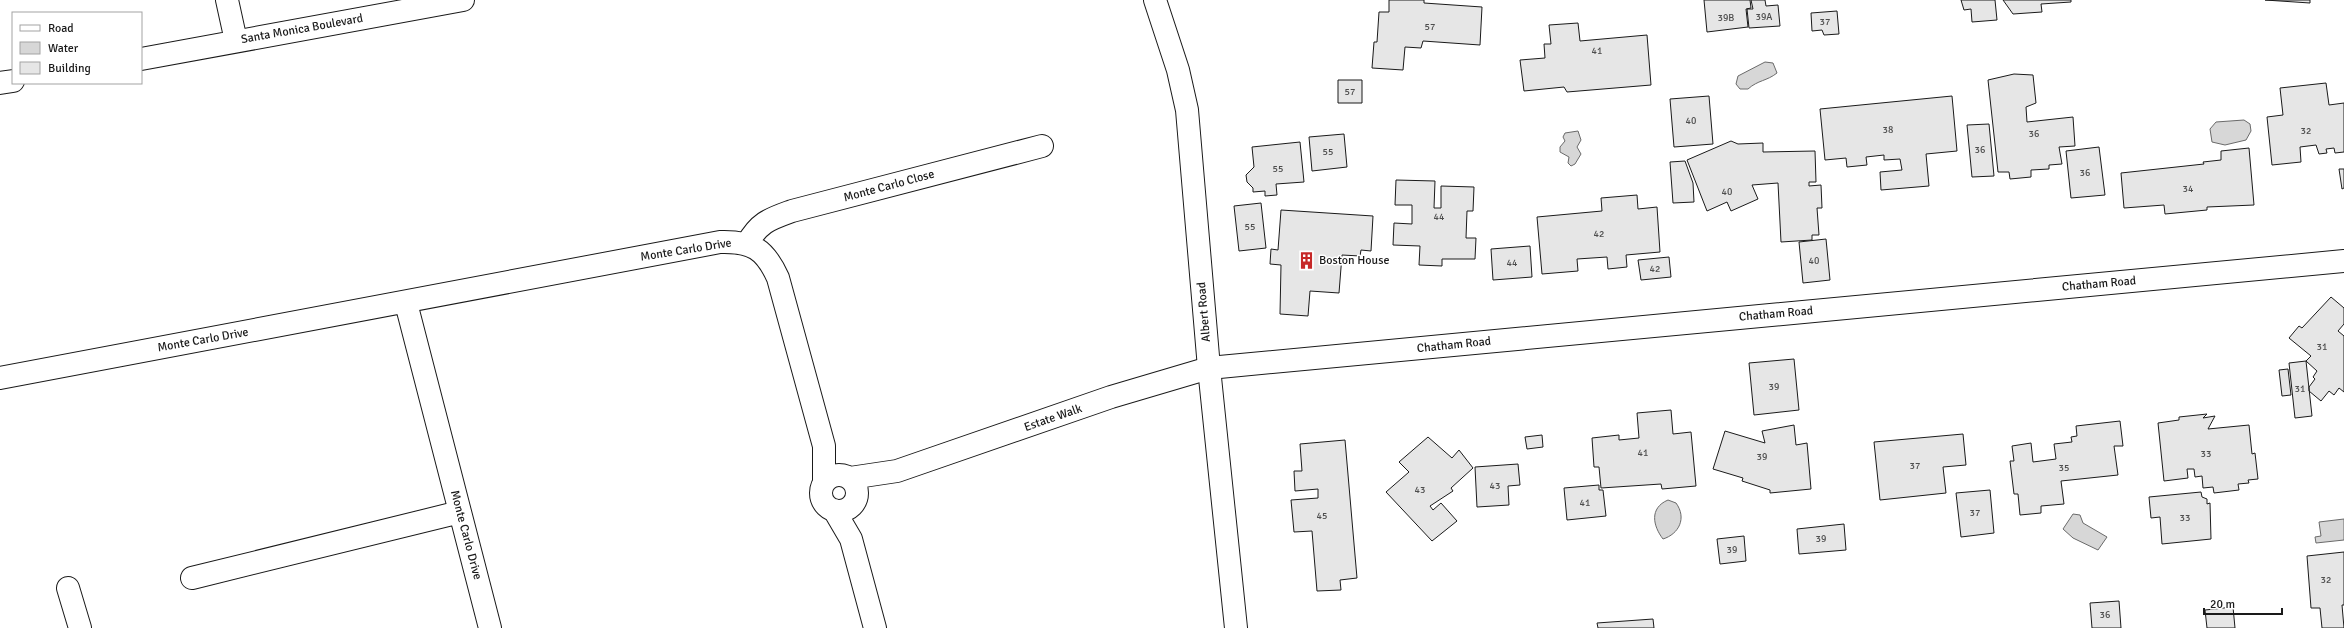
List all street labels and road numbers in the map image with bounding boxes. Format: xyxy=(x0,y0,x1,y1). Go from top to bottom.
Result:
street label: Santa Monica Boulevard xyxy=(240,11,364,47)
street label: Monte Carlo Close xyxy=(842,167,936,205)
street label: Monte Carlo Drive xyxy=(639,235,733,265)
street label: Chatham Road xyxy=(2061,273,2137,295)
street label: Albert Road xyxy=(1194,281,1214,343)
street label: Chatham Road xyxy=(1738,303,1814,325)
street label: Monte Carlo Drive xyxy=(156,325,250,355)
street label: Chatham Road xyxy=(1416,334,1492,356)
street label: Estate Walk xyxy=(1022,401,1084,435)
street label: Monte Carlo Drive xyxy=(447,489,485,581)

